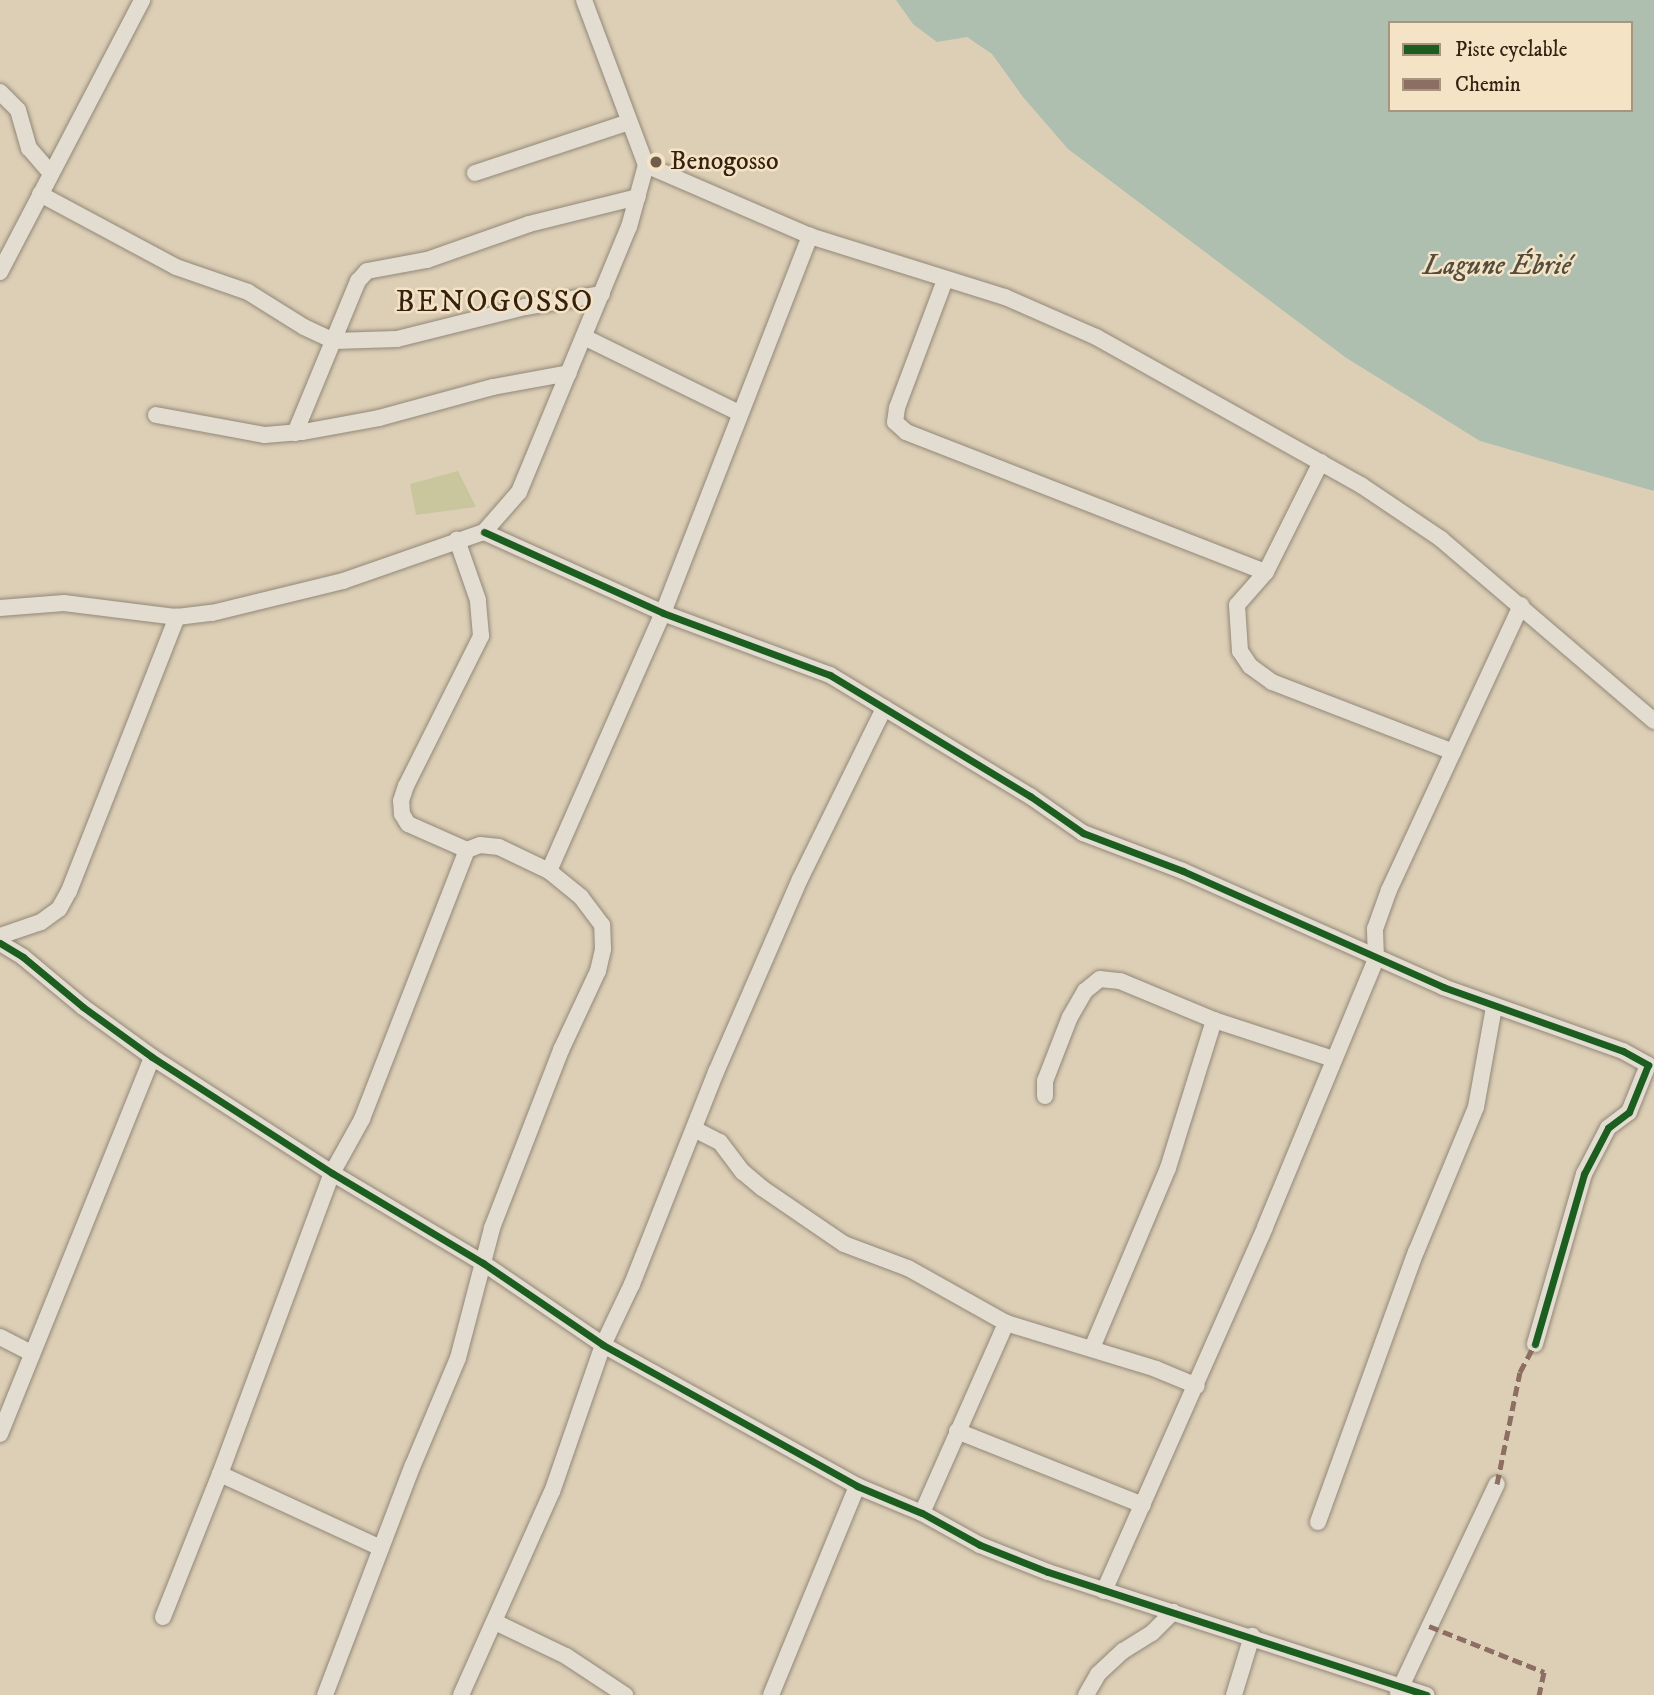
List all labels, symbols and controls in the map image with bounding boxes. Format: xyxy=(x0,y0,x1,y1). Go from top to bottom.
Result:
legend xyxy=(1388,21,1633,112)
text: Piste cyclable xyxy=(1455,37,1567,63)
text: Chemin xyxy=(1455,72,1521,98)
place label: Benogosso xyxy=(670,146,779,178)
marker: Benogosso xyxy=(648,154,664,170)
water label: Lagune Ébrié xyxy=(1423,249,1571,283)
district label: BENOGOSSO xyxy=(397,285,593,321)

